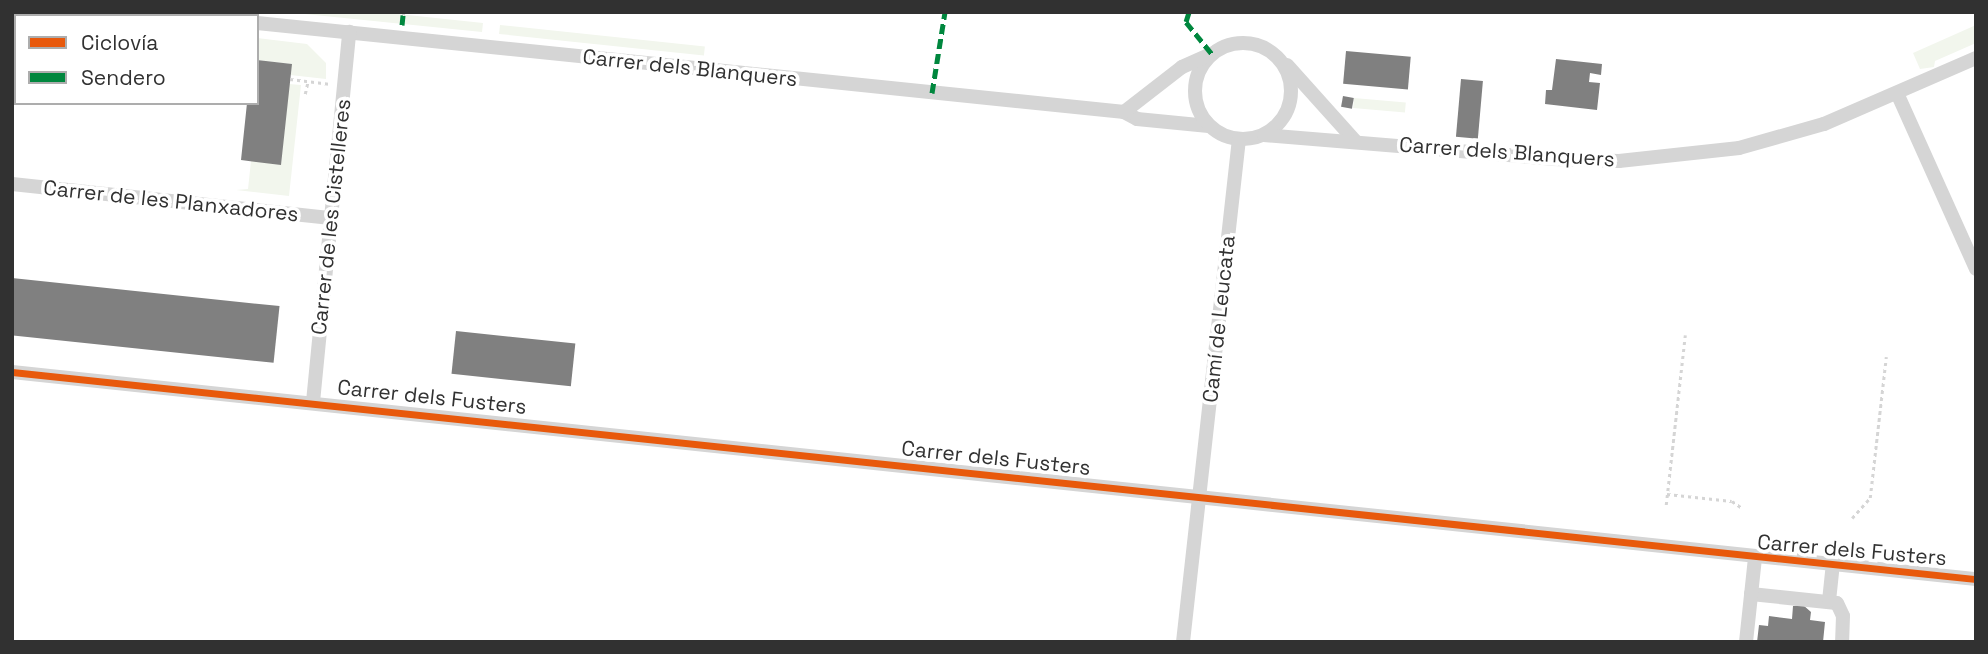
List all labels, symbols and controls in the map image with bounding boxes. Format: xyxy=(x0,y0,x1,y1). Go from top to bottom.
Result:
legend xyxy=(14,14,259,105)
text: Ciclovía xyxy=(81,29,158,56)
street label: Carrer dels Blanquers xyxy=(581,44,799,92)
text: Sendero xyxy=(81,64,166,91)
street label: Carrer de les Cistelleres xyxy=(306,98,356,336)
street label: Carrer dels Blanquers xyxy=(1398,132,1616,172)
street label: Carrer de les Planxadores xyxy=(42,175,300,227)
street label: Camí de Leucata xyxy=(1198,234,1240,404)
street label: Carrer dels Fusters xyxy=(336,375,528,419)
street label: Carrer dels Fusters xyxy=(900,436,1092,480)
street label: Carrer dels Fusters xyxy=(1756,529,1948,571)

